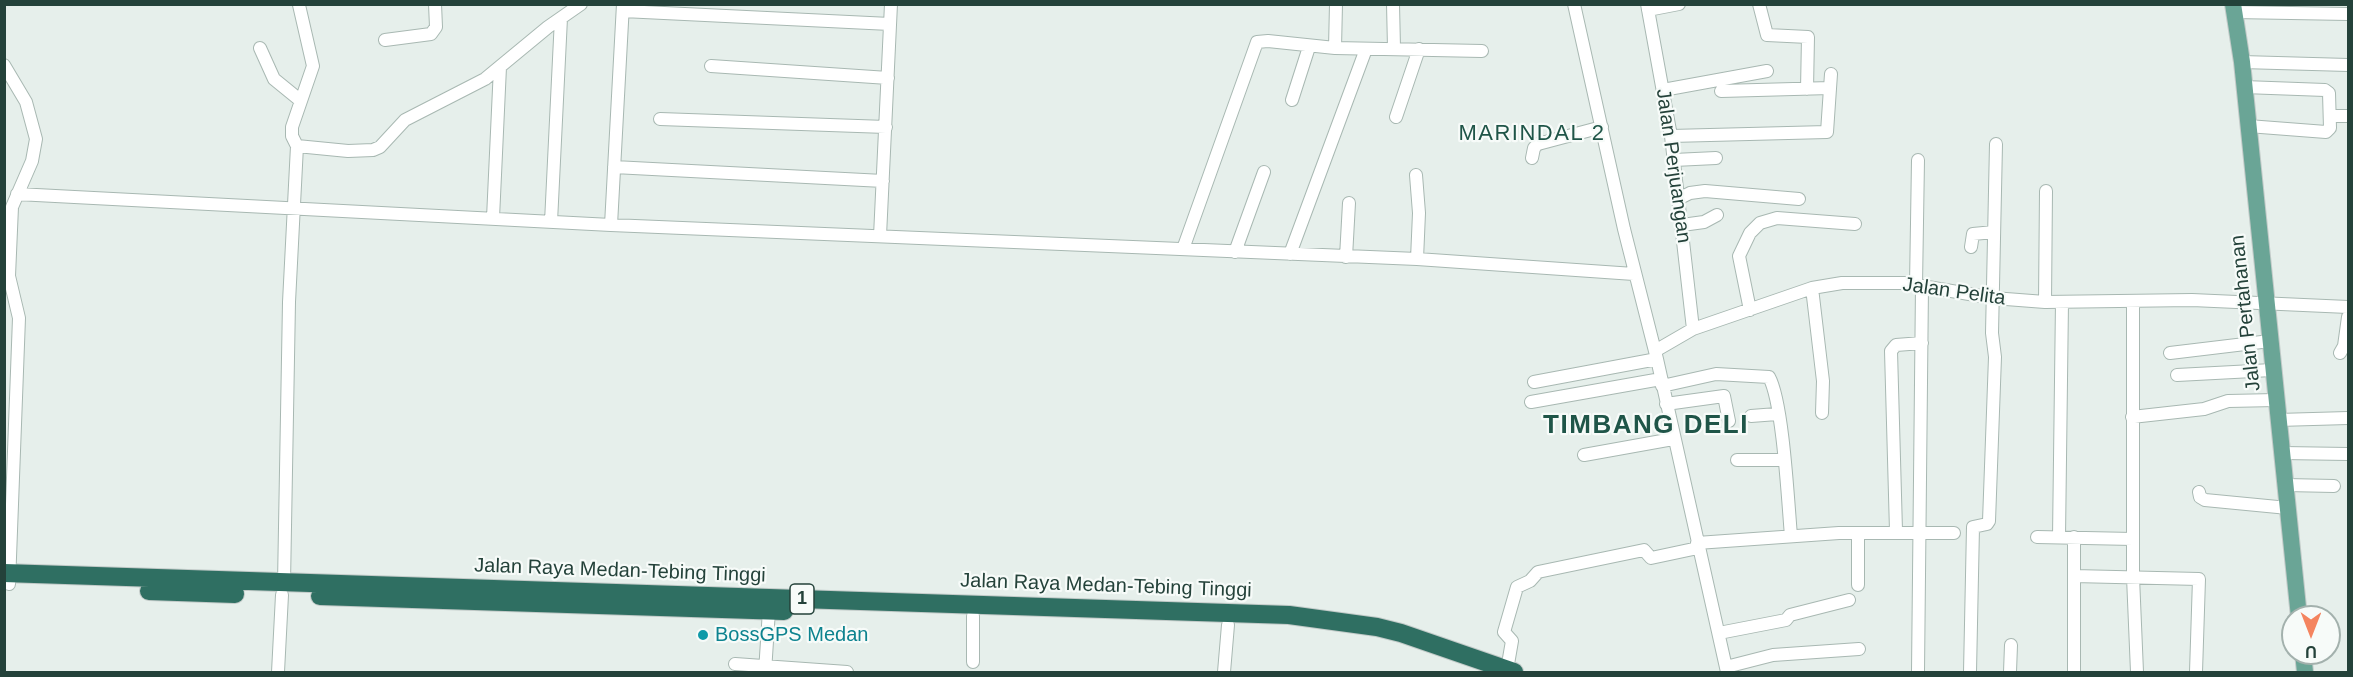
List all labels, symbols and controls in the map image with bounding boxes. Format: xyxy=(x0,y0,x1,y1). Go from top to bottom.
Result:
street label: Jalan Perjuangan xyxy=(1650,87,1696,245)
district label: MARINDAL 2 xyxy=(1458,121,1606,147)
street label: Jalan Pertahanan xyxy=(2226,234,2266,392)
street label: Jalan Pelita xyxy=(1901,273,2007,311)
district label: TIMBANG DELI xyxy=(1543,410,1749,442)
street label: Jalan Raya Medan-Tebing Tinggi xyxy=(474,554,766,588)
street label: Jalan Raya Medan-Tebing Tinggi xyxy=(960,569,1252,603)
road number: 1 xyxy=(790,584,814,614)
north arrow xyxy=(2281,605,2341,665)
place label: BossGPS Medan xyxy=(715,623,868,647)
marker: BossGPS Medan xyxy=(696,628,710,642)
text: U xyxy=(2305,643,2317,660)

